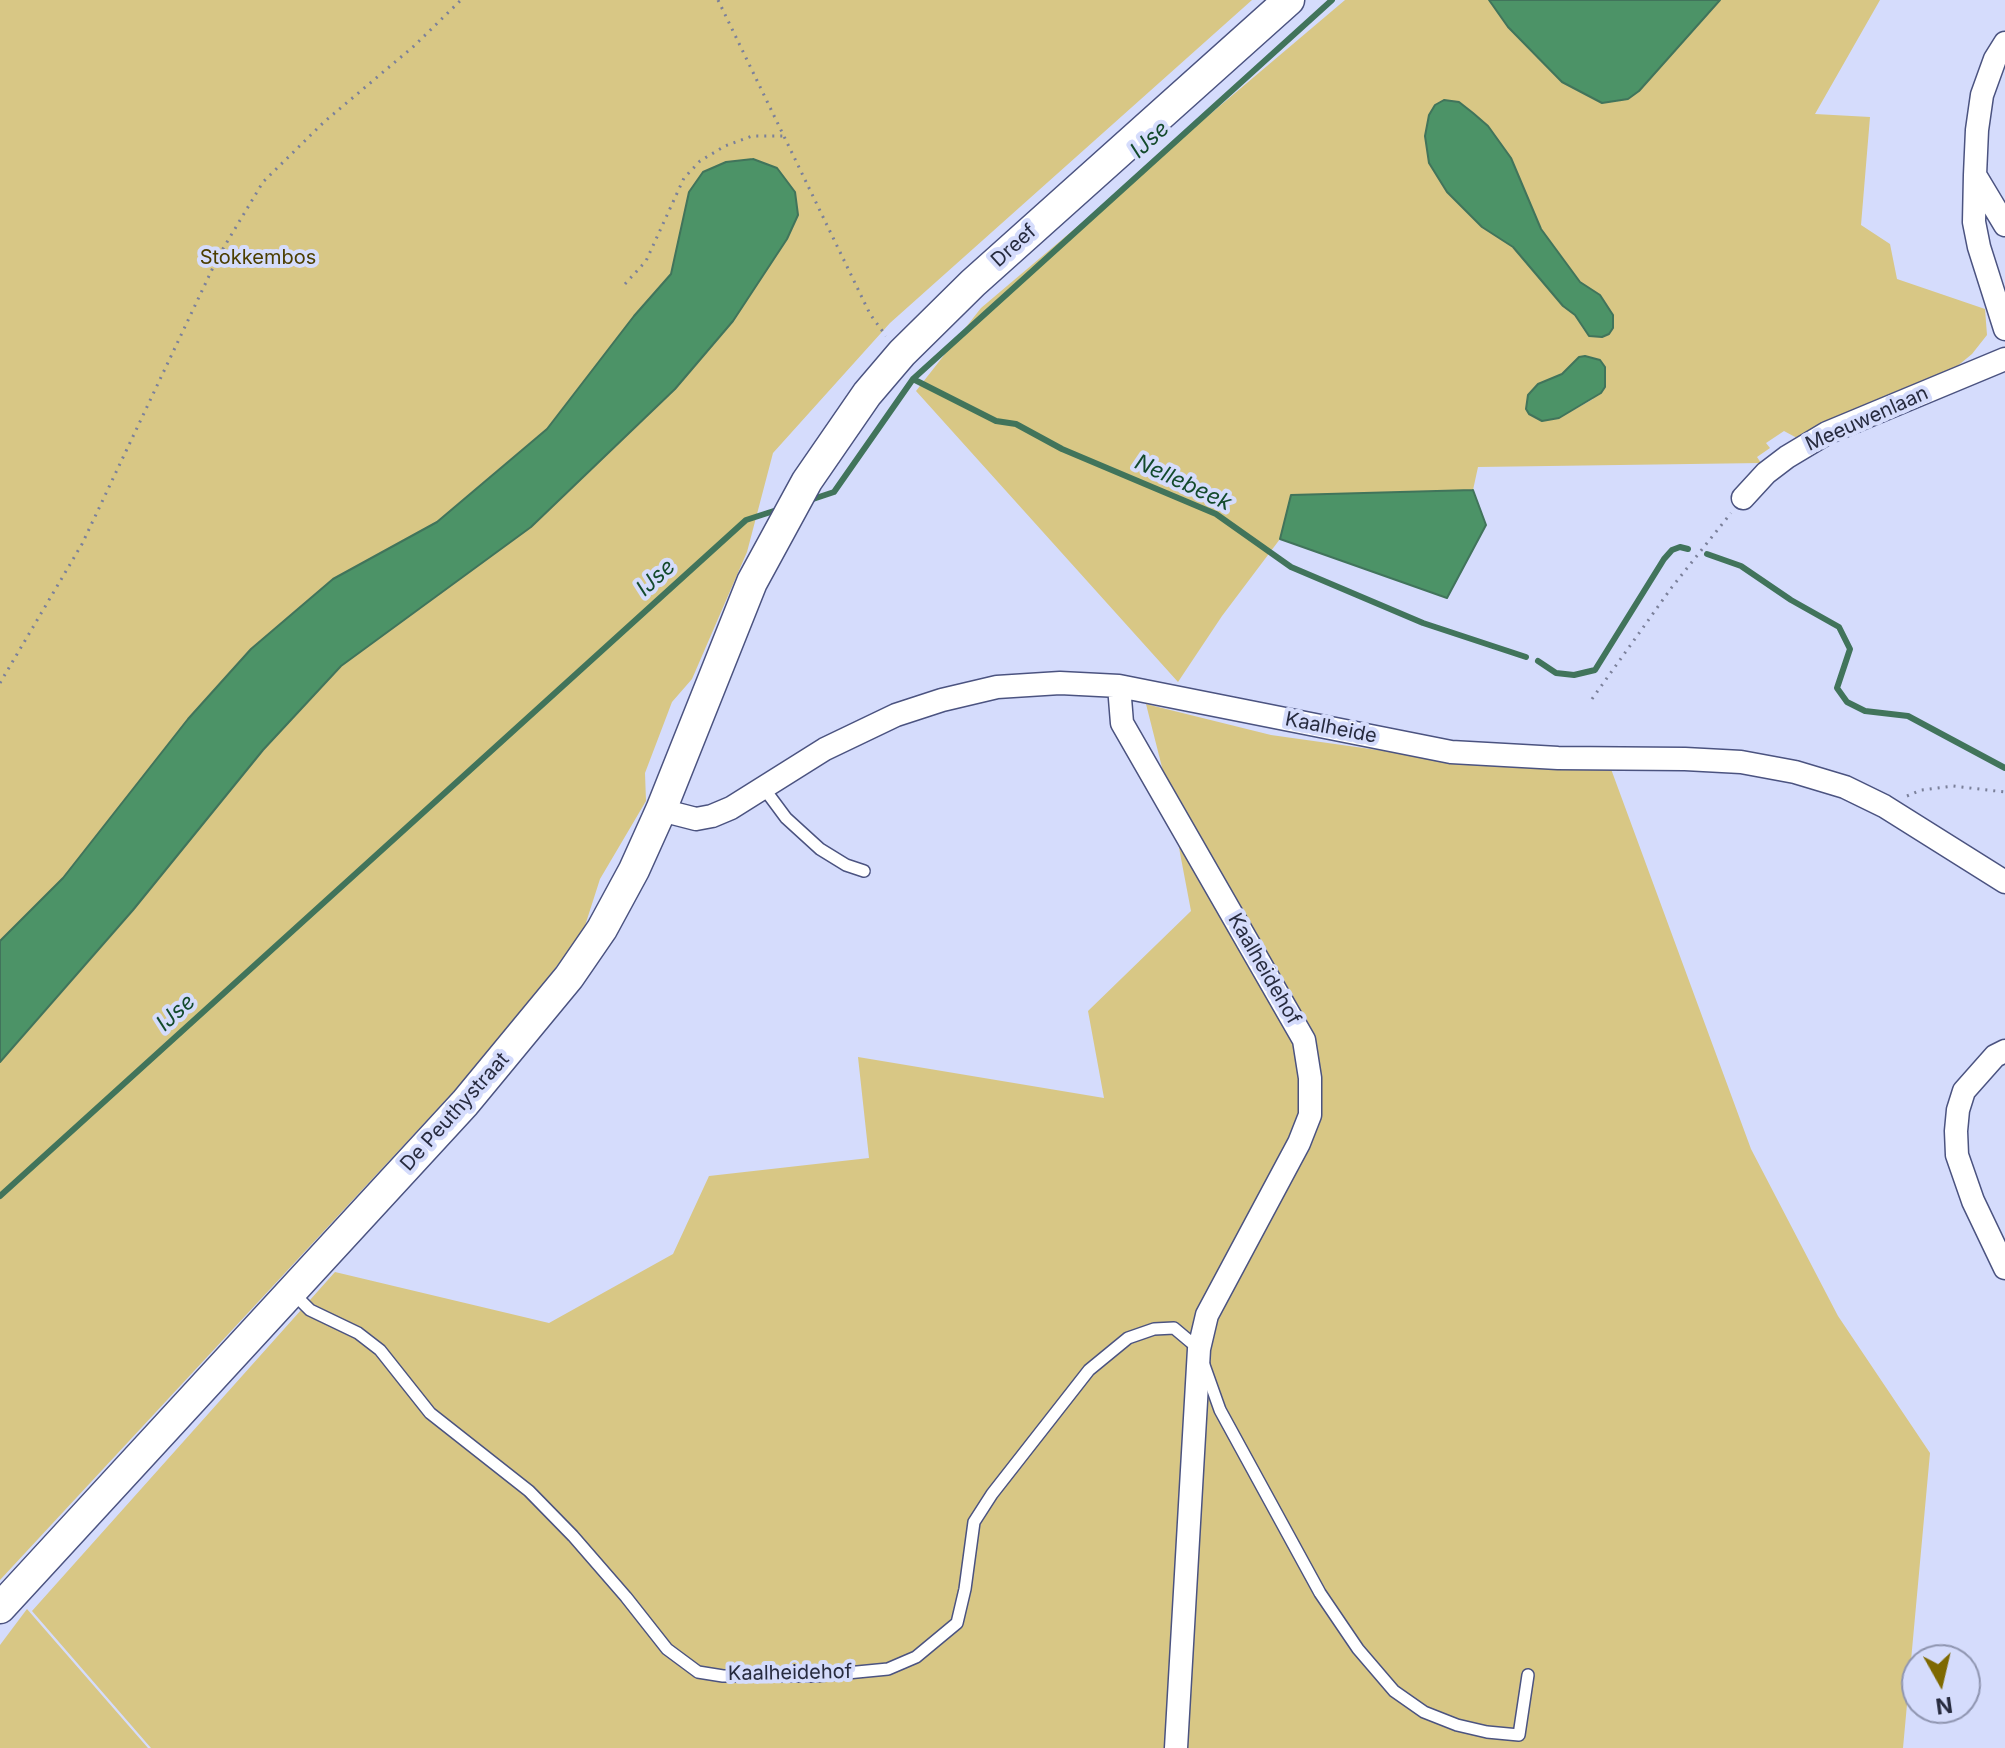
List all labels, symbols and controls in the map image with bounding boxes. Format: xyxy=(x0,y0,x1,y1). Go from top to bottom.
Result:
water label: IJse xyxy=(1125,116,1175,164)
street label: Dreef xyxy=(987,220,1041,272)
park label: Stokkembos xyxy=(200,246,316,270)
street label: Meeuwenlaan xyxy=(1802,381,1932,457)
water label: Nellebeek xyxy=(1131,449,1235,517)
water label: IJse xyxy=(631,554,681,602)
street label: Kaalheide xyxy=(1283,707,1379,749)
street label: Kaalheidehof xyxy=(1223,909,1305,1029)
water label: IJse xyxy=(151,989,201,1037)
street label: De Peuthystraat xyxy=(396,1048,514,1176)
north arrow xyxy=(1901,1644,1981,1724)
street label: Kaalheidehof xyxy=(728,1660,852,1686)
text: N xyxy=(1934,1692,1954,1720)

